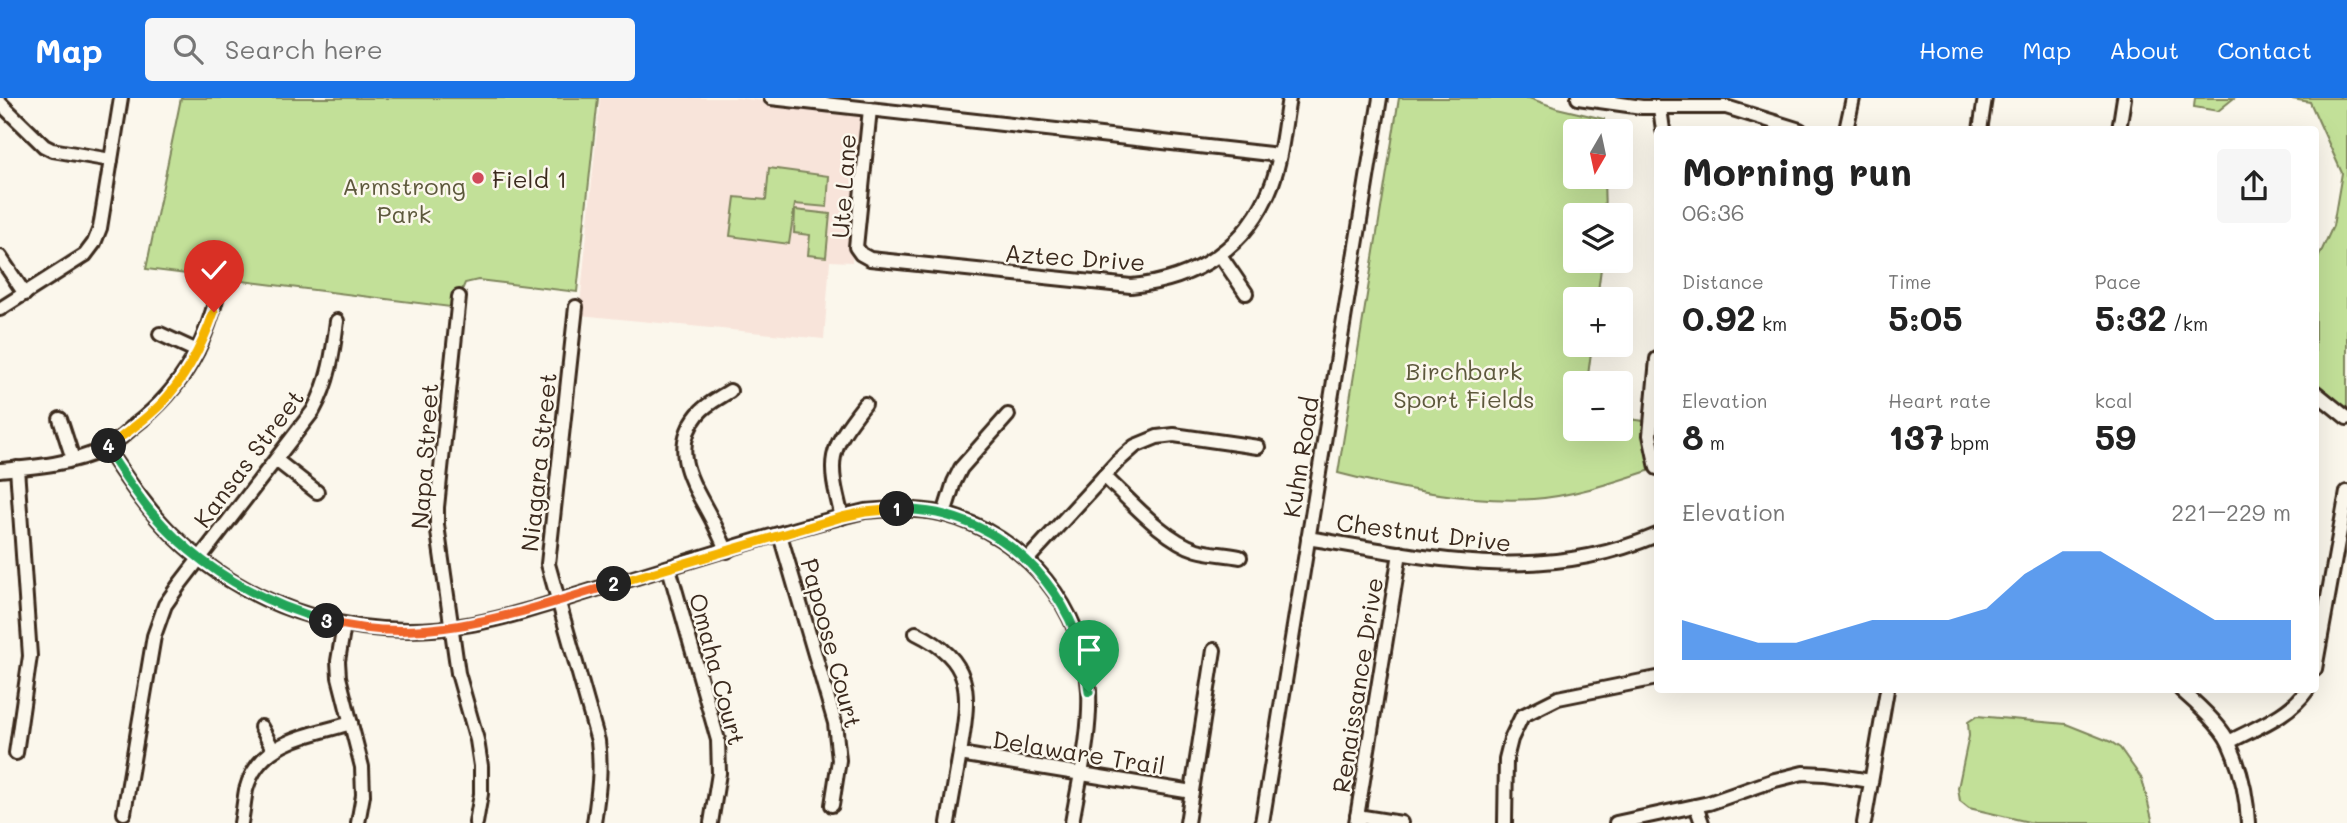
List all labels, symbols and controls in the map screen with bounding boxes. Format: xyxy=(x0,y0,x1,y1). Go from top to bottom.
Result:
search box xyxy=(145,18,635,81)
text: Map xyxy=(35,28,103,71)
icon: search xyxy=(169,30,207,68)
text: Search here xyxy=(225,32,383,66)
text: Home xyxy=(1919,34,1984,65)
text: Map xyxy=(2022,34,2071,65)
text: About xyxy=(2109,34,2179,65)
text: Contact xyxy=(2217,34,2312,65)
north arrow xyxy=(1563,119,1633,189)
map controls xyxy=(1563,119,1633,441)
street label: Ute Lane xyxy=(824,133,862,239)
text: Morning run xyxy=(1682,146,1912,196)
button: share xyxy=(2217,149,2291,223)
place label: Field 1 xyxy=(492,163,567,194)
park label: Armstrong Park xyxy=(342,170,466,229)
marker: Field 1 xyxy=(470,170,486,186)
text: 06:36 xyxy=(1682,197,1745,227)
button: layers xyxy=(1563,203,1633,273)
street label: Aztec Drive xyxy=(1004,237,1146,277)
pin xyxy=(184,240,244,312)
icon: check xyxy=(195,251,233,289)
text: Distance xyxy=(1682,269,1764,294)
text: Time xyxy=(1888,269,1932,294)
text: Pace xyxy=(2095,269,2141,294)
button: + xyxy=(1563,287,1633,357)
text: 0.92 xyxy=(1682,294,1756,340)
text: 5:05 xyxy=(1888,294,1963,340)
text: 5:32 xyxy=(2095,294,2167,340)
text: km xyxy=(1756,311,1787,336)
text: /km xyxy=(2167,311,2208,336)
park label: Birchbark Sport Fields xyxy=(1393,355,1535,414)
street label: Niagara Street xyxy=(513,371,563,553)
button: − xyxy=(1563,371,1633,441)
street label: Napa Street xyxy=(403,382,445,530)
street label: Kansas Street xyxy=(186,383,310,533)
text: Elevation xyxy=(1682,388,1767,413)
text: Heart rate xyxy=(1888,388,1991,413)
text: kcal xyxy=(2095,388,2133,413)
street label: Kuhn Road xyxy=(1275,394,1325,520)
text: 8 xyxy=(1682,413,1704,459)
text: 137 xyxy=(1888,413,1944,459)
text: 59 xyxy=(2095,413,2136,459)
pin: 4 xyxy=(92,428,126,464)
text: m xyxy=(1704,430,1725,455)
text: bpm xyxy=(1944,430,1989,455)
text: 4 xyxy=(102,433,115,458)
pin: 1 xyxy=(880,492,914,526)
text: 1 xyxy=(892,496,901,521)
text: Elevation xyxy=(1682,497,1785,527)
text: 221–229 m xyxy=(2171,497,2291,527)
street label: Chestnut Drive xyxy=(1335,506,1513,558)
street label: Papoose Court xyxy=(794,555,870,731)
pin: 2 xyxy=(596,566,632,602)
text: 2 xyxy=(608,571,619,596)
street label: Renaissance Drive xyxy=(1325,575,1389,795)
street label: Omaha Court xyxy=(683,589,753,749)
pin: 3 xyxy=(310,603,344,638)
text: 3 xyxy=(321,608,332,633)
pin xyxy=(1059,620,1119,692)
icon: arrive xyxy=(1070,631,1108,669)
street label: Delaware Trail xyxy=(991,723,1167,781)

